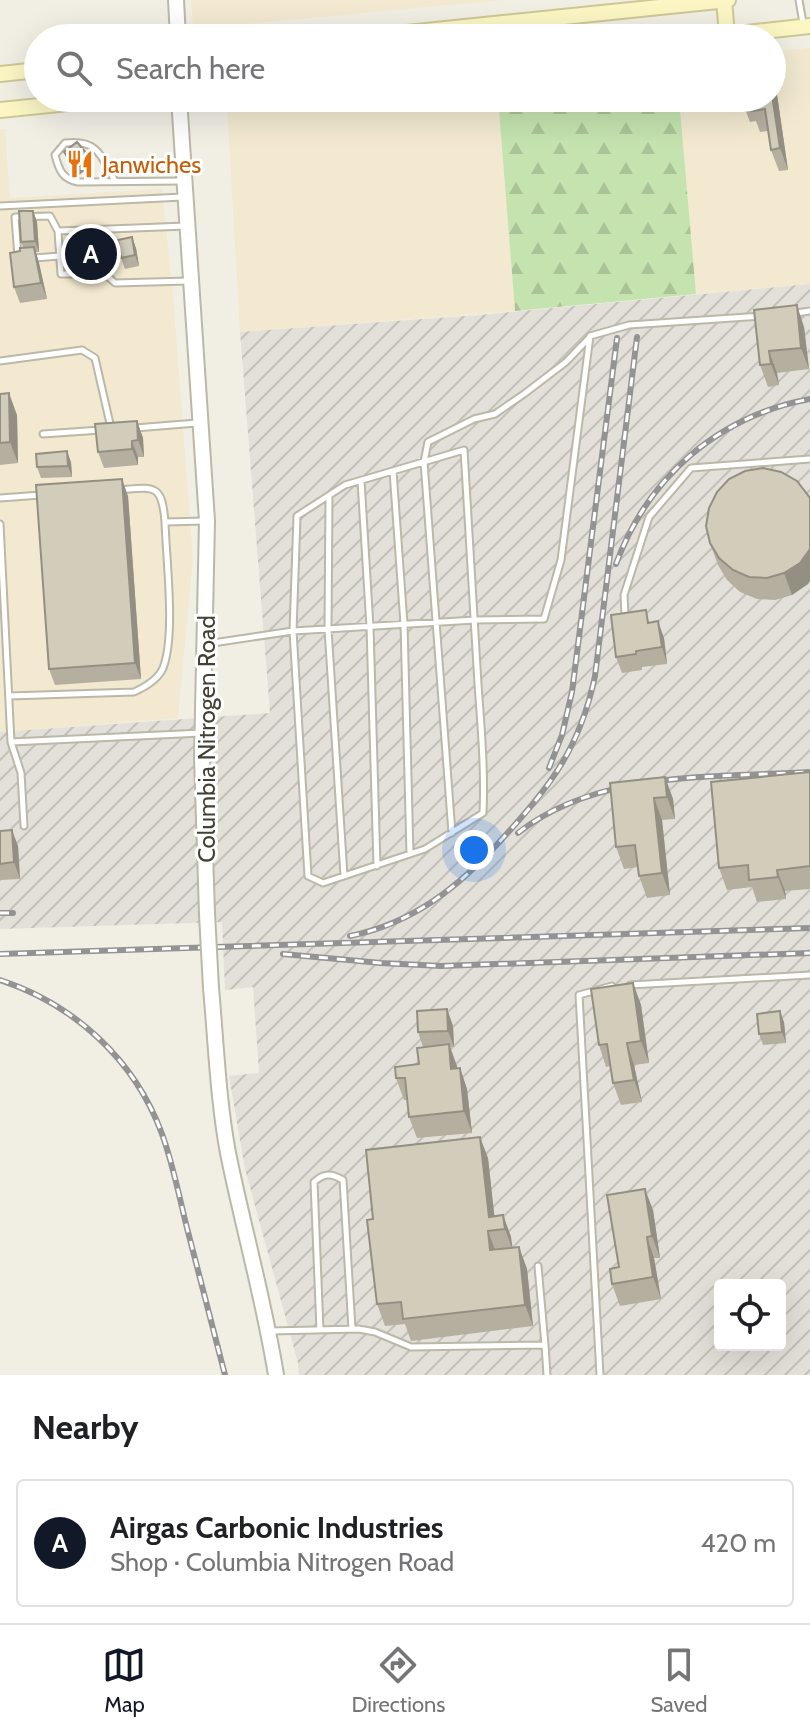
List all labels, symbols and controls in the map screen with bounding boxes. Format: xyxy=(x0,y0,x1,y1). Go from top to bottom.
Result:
search box xyxy=(24,24,786,112)
icon: search xyxy=(52,46,96,90)
text: Search here xyxy=(116,50,265,87)
restaurant icon: Janwiches xyxy=(65,149,95,179)
place label: Janwiches xyxy=(101,150,201,179)
pin: A xyxy=(65,224,117,284)
street label: Columbia Nitrogen Road xyxy=(192,615,221,863)
your location xyxy=(454,830,494,870)
map controls xyxy=(714,1279,786,1351)
button: locate xyxy=(714,1279,786,1351)
text: Nearby xyxy=(32,1406,139,1448)
text: Airgas Carbonic Industries xyxy=(110,1509,443,1546)
text: A xyxy=(52,1527,68,1559)
text: 420 m xyxy=(701,1527,776,1559)
text: Shop · Columbia Nitrogen Road xyxy=(110,1546,454,1578)
tab: Map xyxy=(102,1643,146,1718)
tab: Directions xyxy=(351,1643,445,1718)
tab: Saved xyxy=(650,1643,708,1718)

